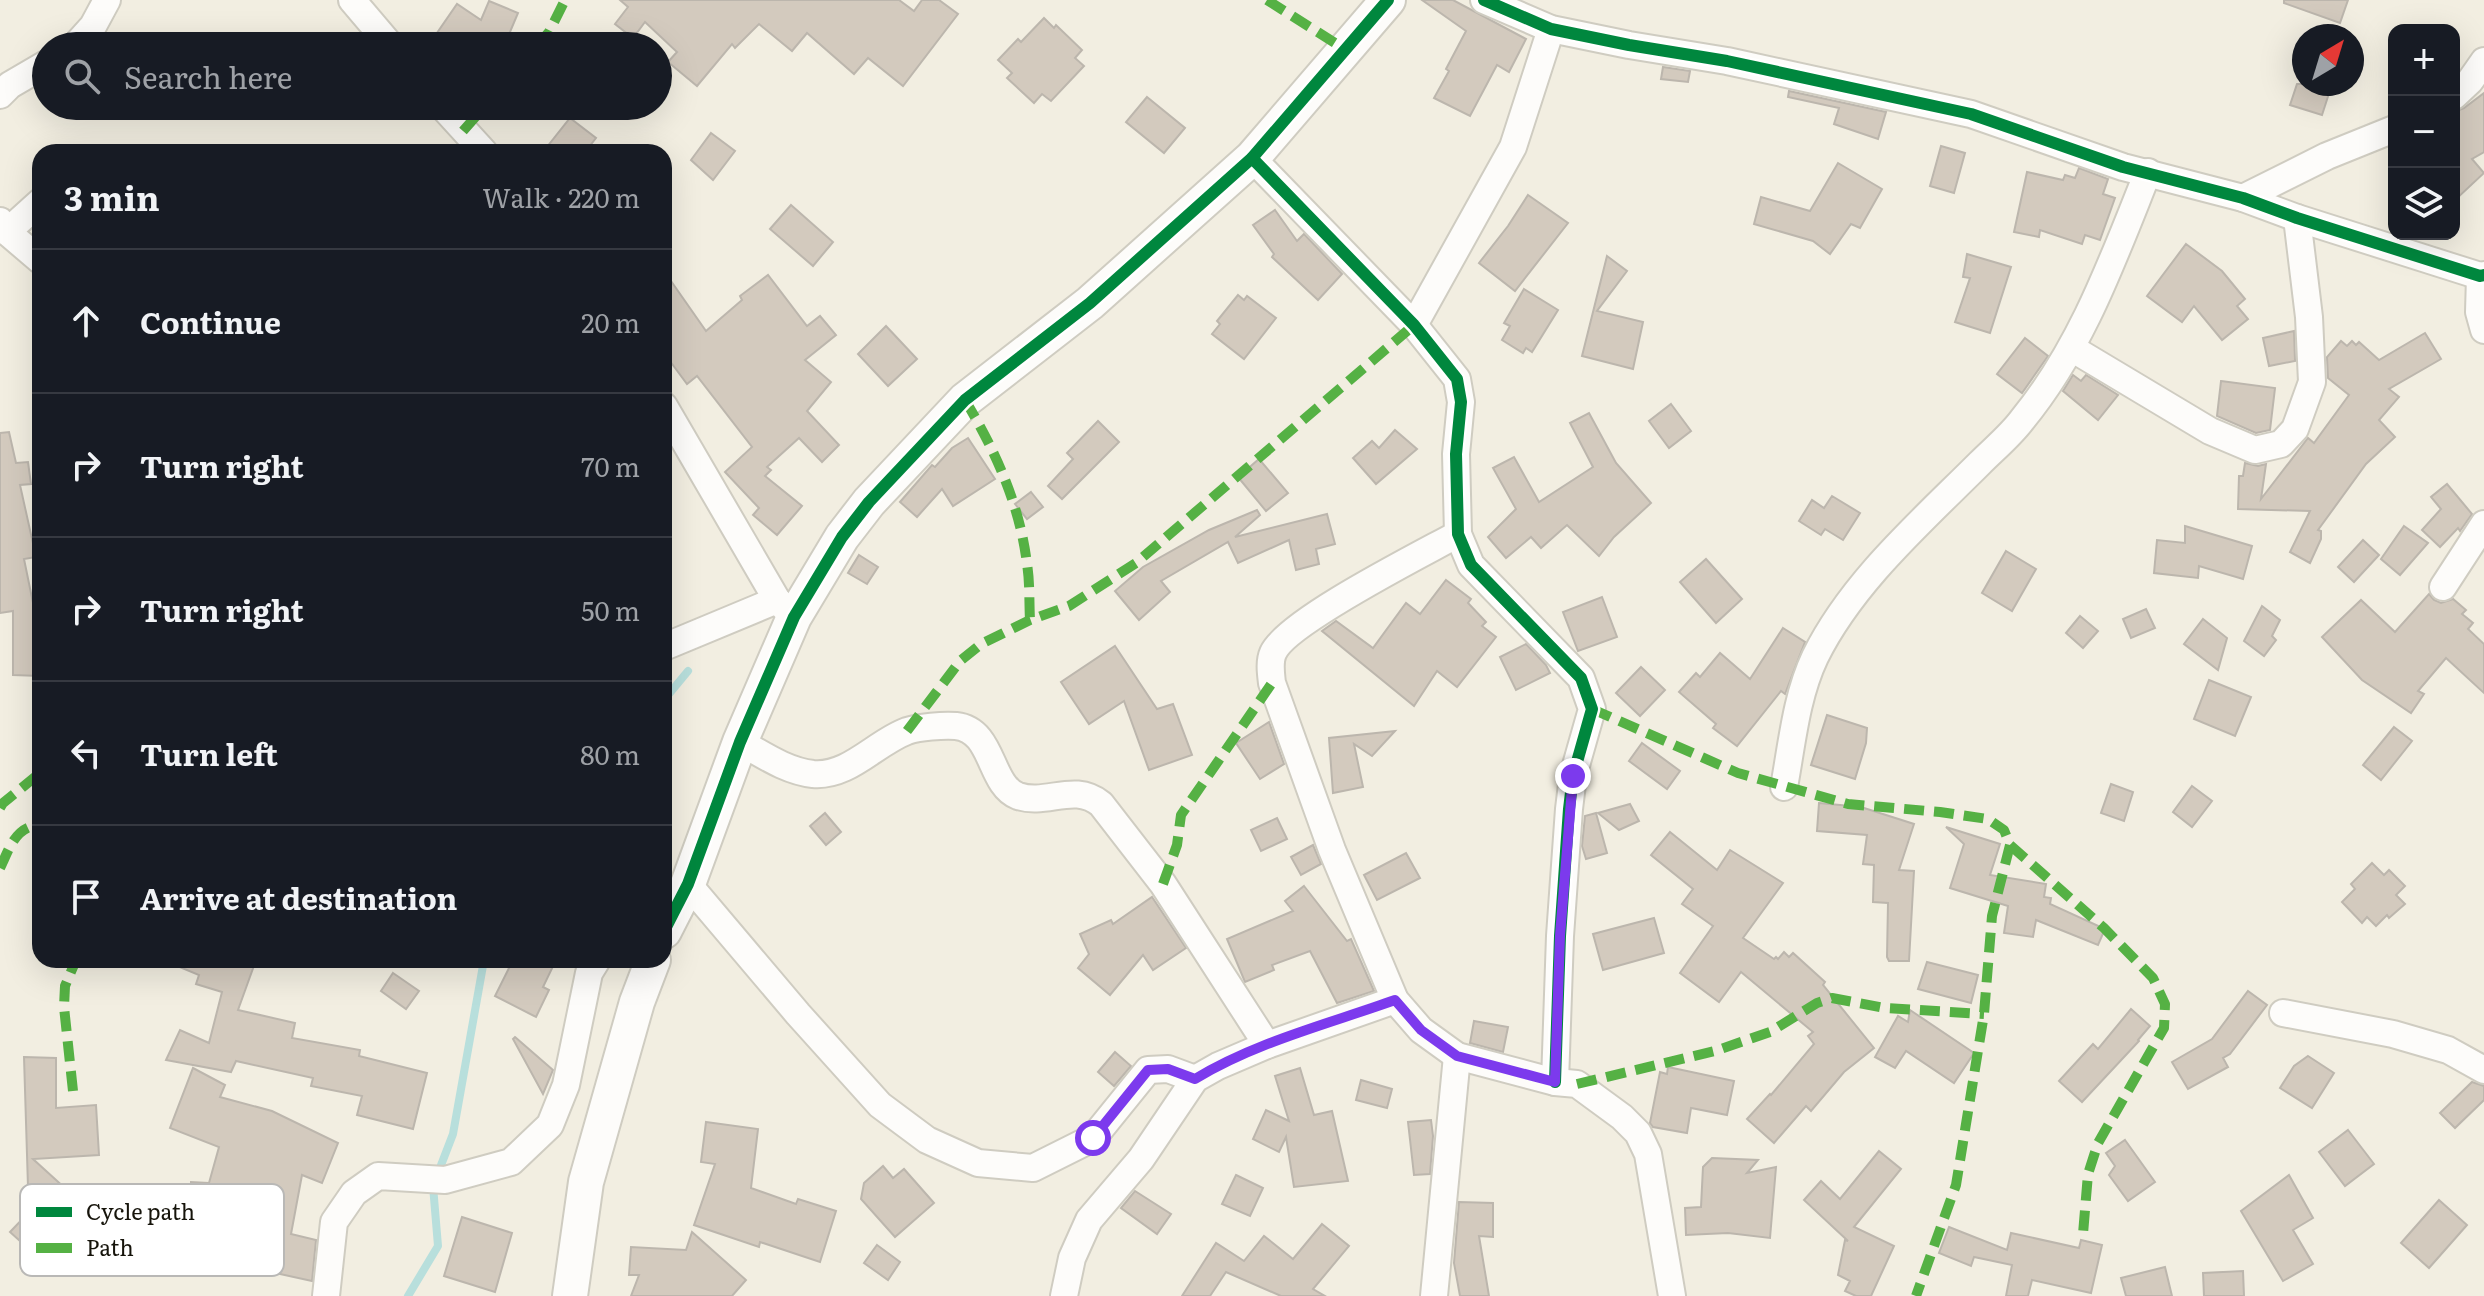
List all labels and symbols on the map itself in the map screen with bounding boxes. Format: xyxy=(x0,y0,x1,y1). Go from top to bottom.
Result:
north arrow xyxy=(2292,24,2364,96)
route end xyxy=(1555,758,1591,794)
route start xyxy=(1075,1120,1111,1156)
legend xyxy=(20,1184,284,1276)
text: Cycle path xyxy=(86,1194,195,1227)
text: Path xyxy=(86,1230,134,1263)

